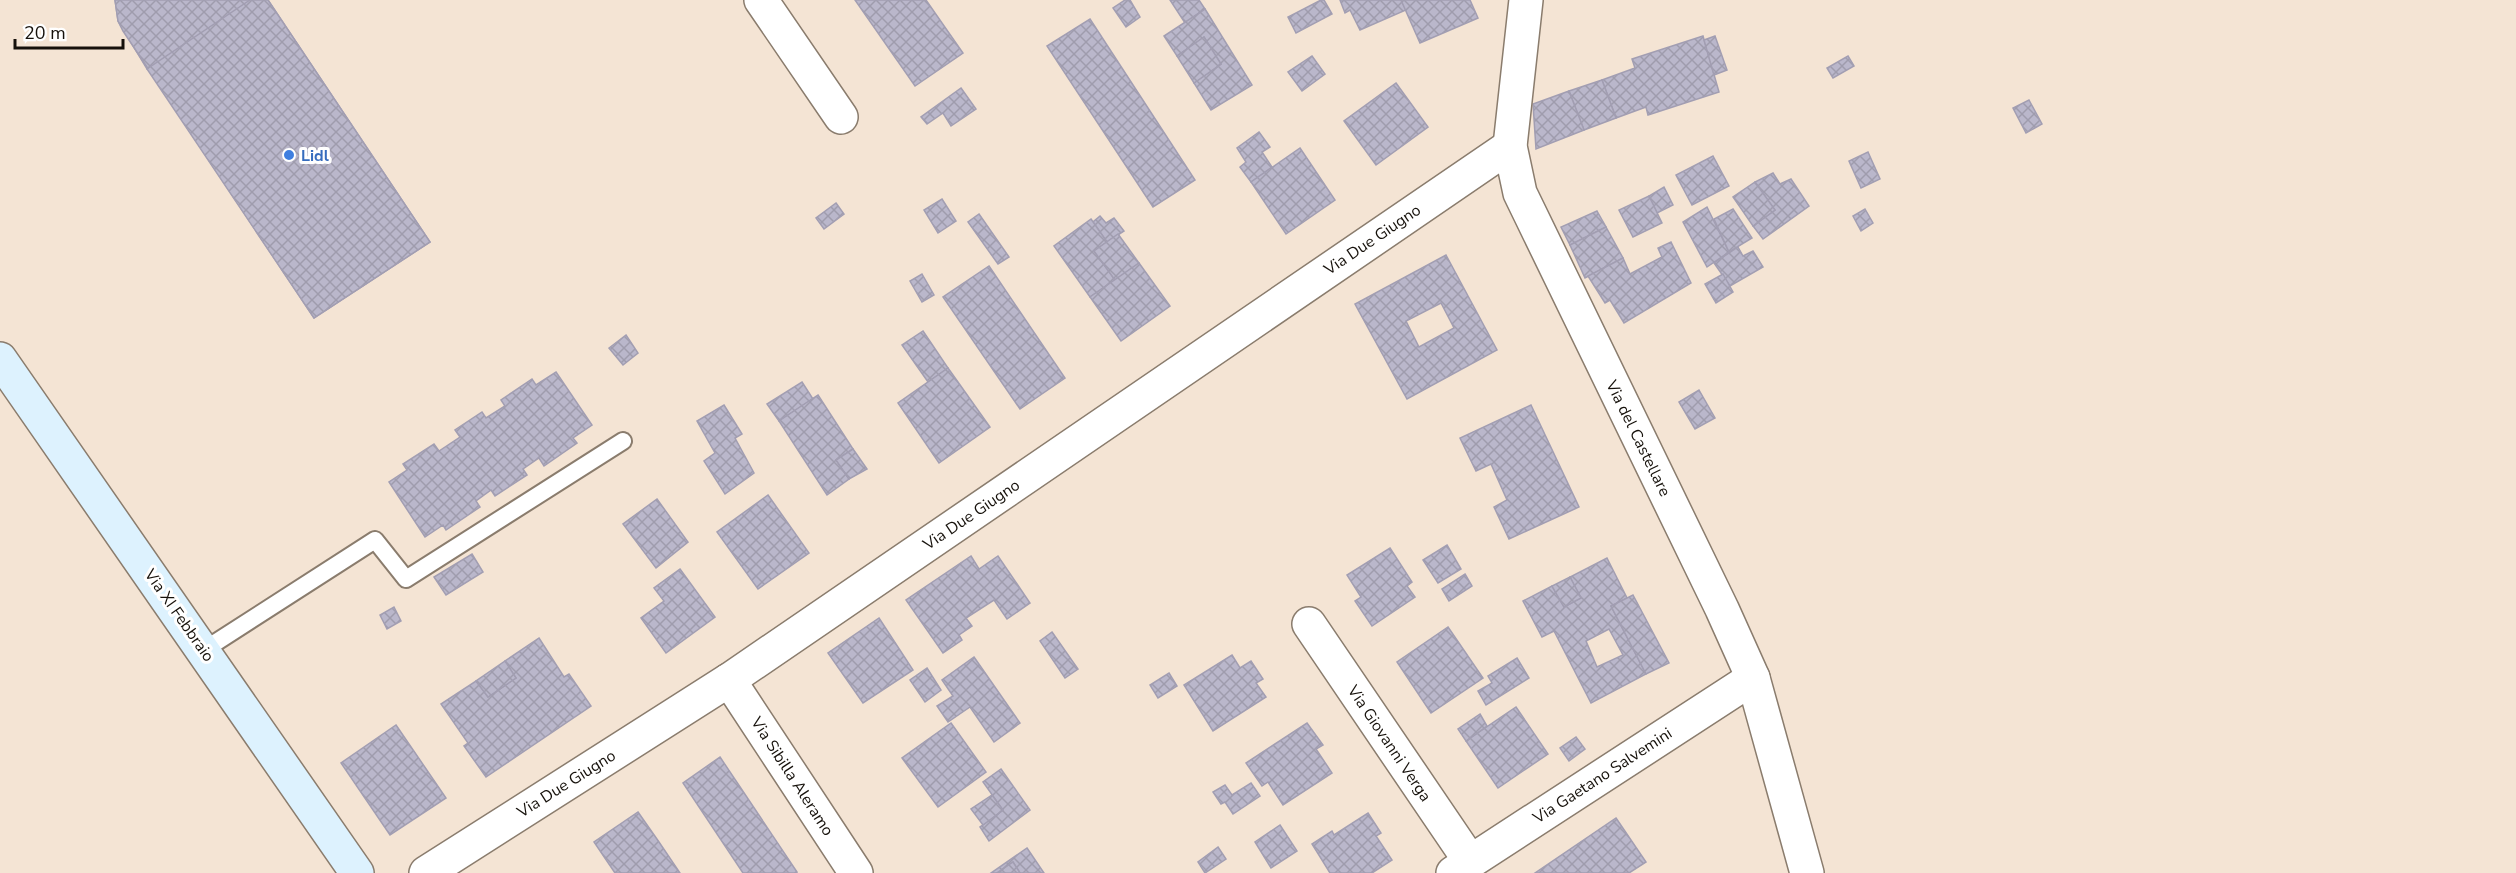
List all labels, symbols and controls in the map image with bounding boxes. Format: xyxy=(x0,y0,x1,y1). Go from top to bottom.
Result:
scale bar xyxy=(15,12,123,50)
text: 20 m xyxy=(24,21,66,45)
place label: Lidl xyxy=(301,145,329,167)
marker: Lidl xyxy=(282,148,296,162)
street label: Via Due Giugno xyxy=(1319,199,1425,281)
street label: Via del Castellare xyxy=(1600,376,1676,500)
street label: Via Due Giugno xyxy=(918,474,1024,556)
street label: Via XI Febbraio xyxy=(139,564,219,666)
street label: Via Giovanni Verga xyxy=(1341,680,1436,806)
street label: Via Sibilla Aleramo xyxy=(745,712,839,840)
street label: Via Gaetano Salvemini xyxy=(1528,723,1676,830)
street label: Via Due Giugno xyxy=(512,745,620,824)

